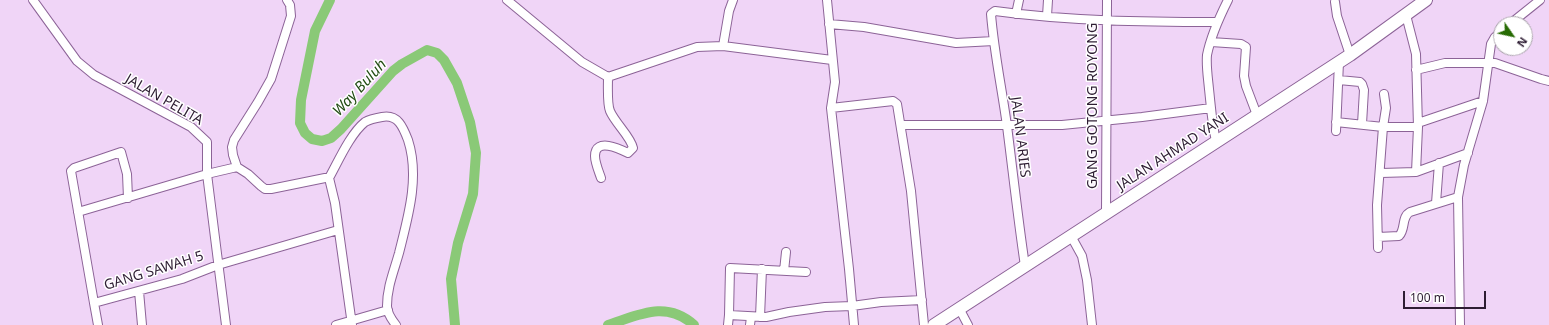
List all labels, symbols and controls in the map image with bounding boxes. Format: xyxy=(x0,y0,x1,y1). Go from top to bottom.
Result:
north arrow xyxy=(1493,16,1533,56)
street label: GANG GOTONG ROYONG xyxy=(1085,23,1101,189)
text: N xyxy=(1514,35,1531,50)
water label: Way Buluh xyxy=(329,56,391,120)
street label: JALAN PELITA xyxy=(122,71,206,129)
street label: JALAN ARIES xyxy=(1007,96,1033,178)
street label: JALAN AHMAD YANI xyxy=(1114,110,1232,194)
street label: GANG SAWAH 5 xyxy=(102,248,206,294)
scale bar xyxy=(1405,283,1488,309)
text: 100 m xyxy=(1410,289,1445,306)

